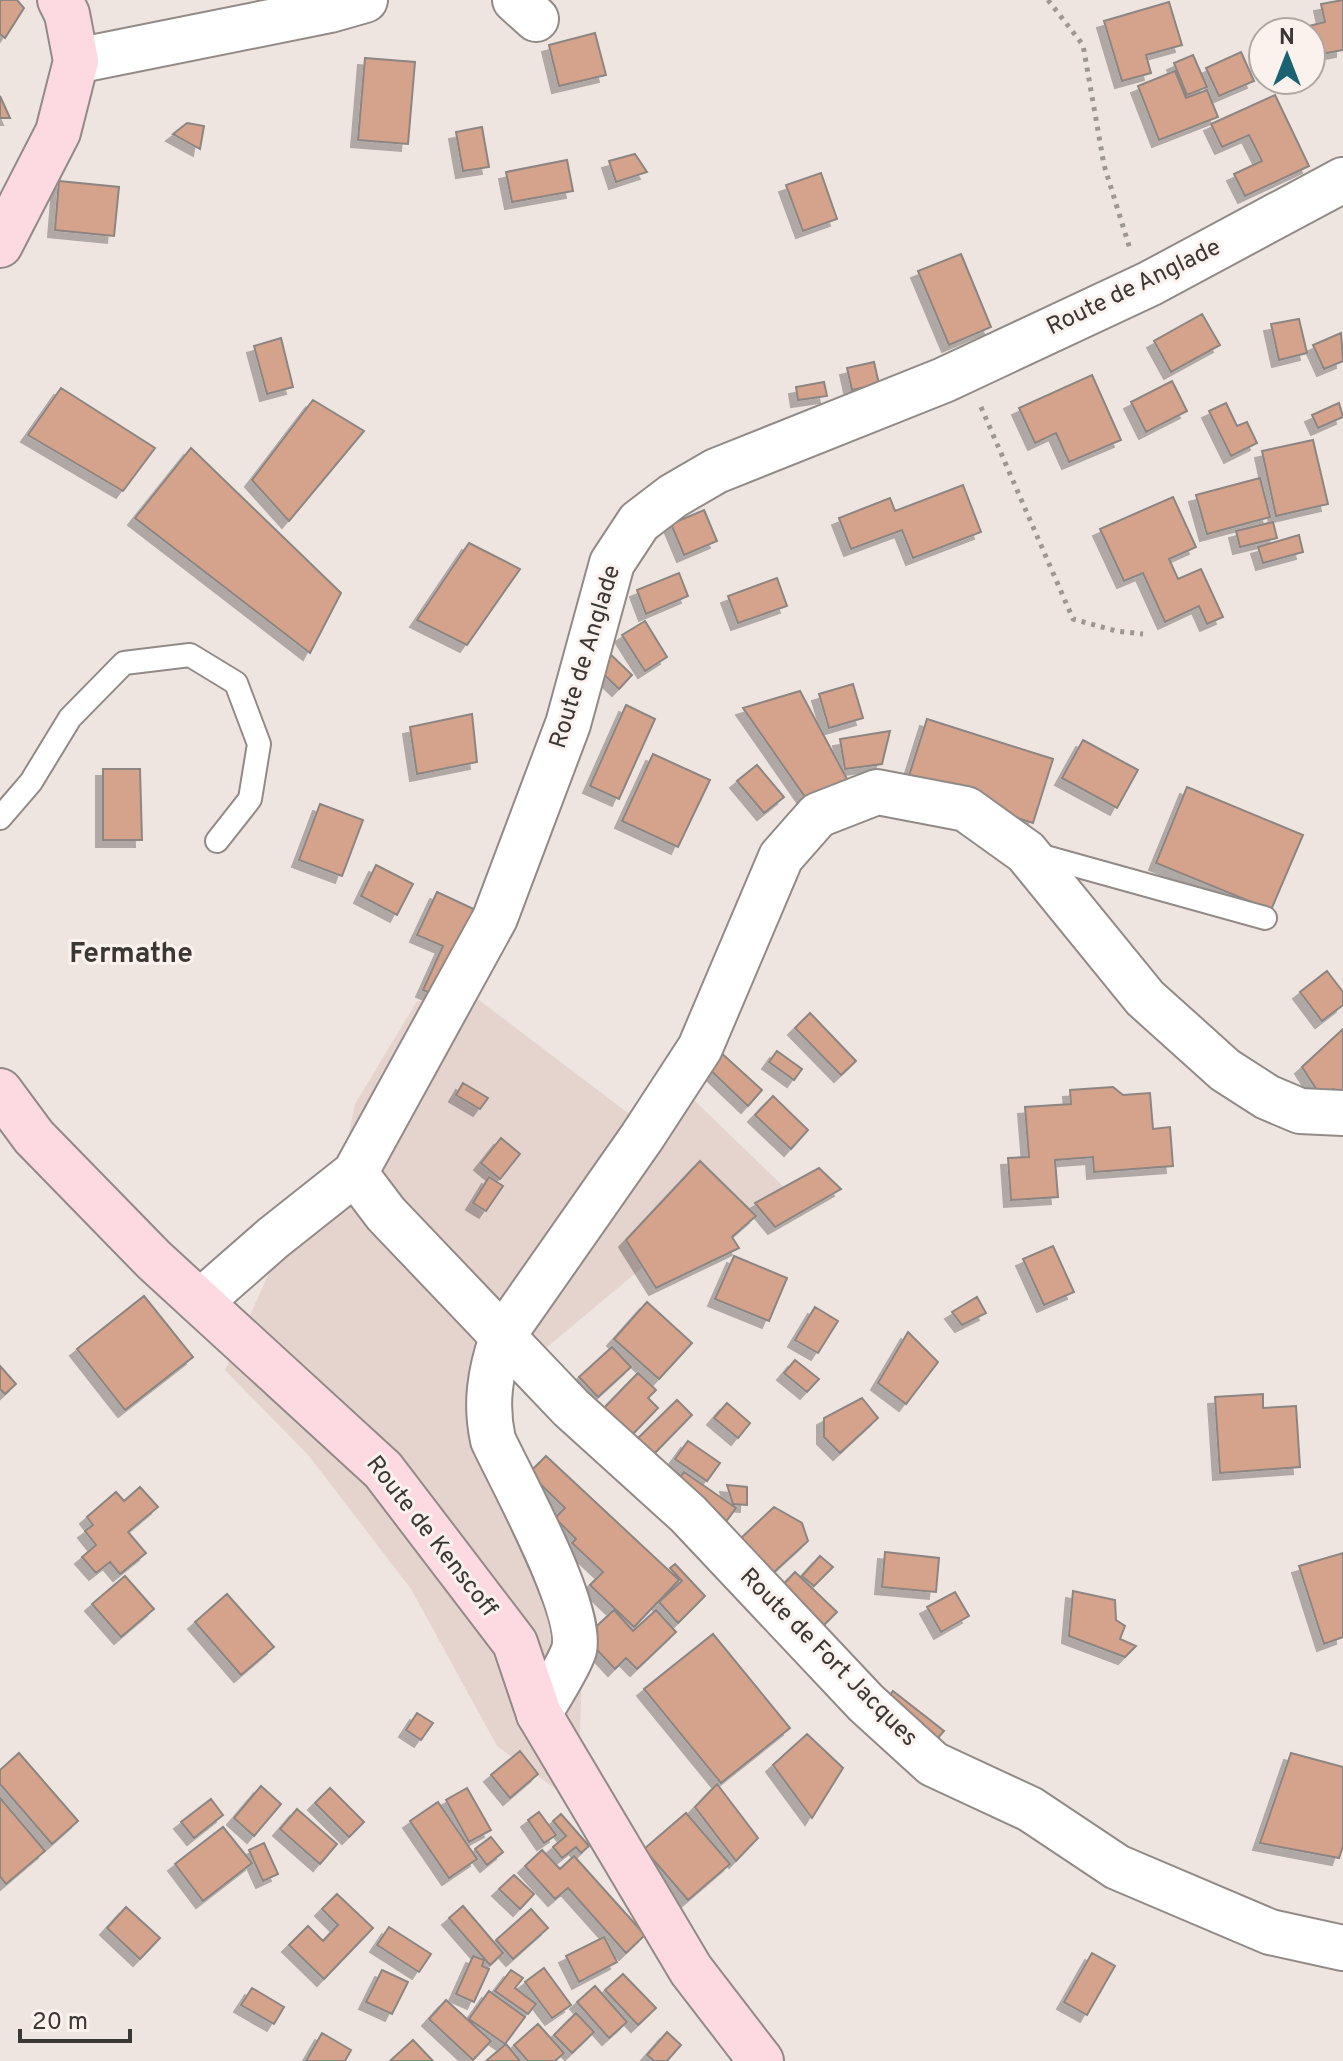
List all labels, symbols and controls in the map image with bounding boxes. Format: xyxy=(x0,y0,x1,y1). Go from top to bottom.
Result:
north arrow xyxy=(1247,16,1327,96)
text: N xyxy=(1279,25,1295,52)
street label: Route de Anglade xyxy=(1042,233,1226,343)
street label: Route de Anglade xyxy=(544,562,628,752)
district label: Fermathe xyxy=(69,937,193,973)
street label: Route de Kenscoff xyxy=(359,1450,503,1624)
street label: Route de Fort Jacques xyxy=(733,1563,923,1753)
scale bar xyxy=(20,1993,130,2043)
text: 20 m xyxy=(32,2008,88,2038)

